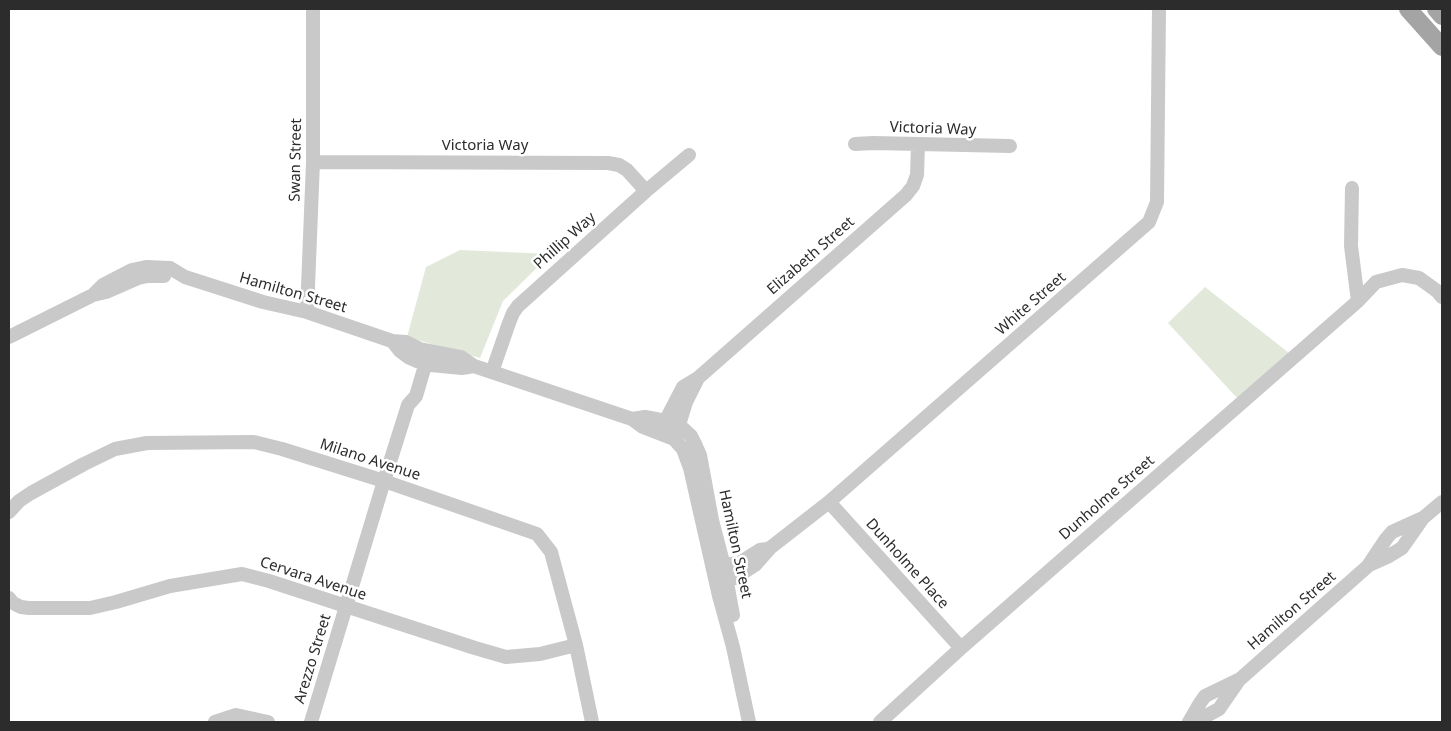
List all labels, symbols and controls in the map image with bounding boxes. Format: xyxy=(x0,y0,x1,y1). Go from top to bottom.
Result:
street label: Swan Street xyxy=(286,118,306,202)
street label: Victoria Way xyxy=(889,118,977,140)
street label: Victoria Way xyxy=(442,137,528,155)
street label: Phillip Way xyxy=(530,209,600,273)
street label: Elizabeth Street xyxy=(764,213,858,299)
street label: Hamilton Street xyxy=(237,269,349,317)
street label: White Street xyxy=(992,269,1070,339)
street label: Milano Avenue xyxy=(317,435,423,485)
street label: Dunholme Street xyxy=(1056,452,1158,544)
street label: Hamilton Street xyxy=(715,488,755,600)
street label: Dunholme Place xyxy=(862,515,952,613)
street label: Cervara Avenue xyxy=(257,553,369,605)
street label: Hamilton Street xyxy=(1244,568,1340,654)
street label: Arezzo Street xyxy=(291,612,335,706)

